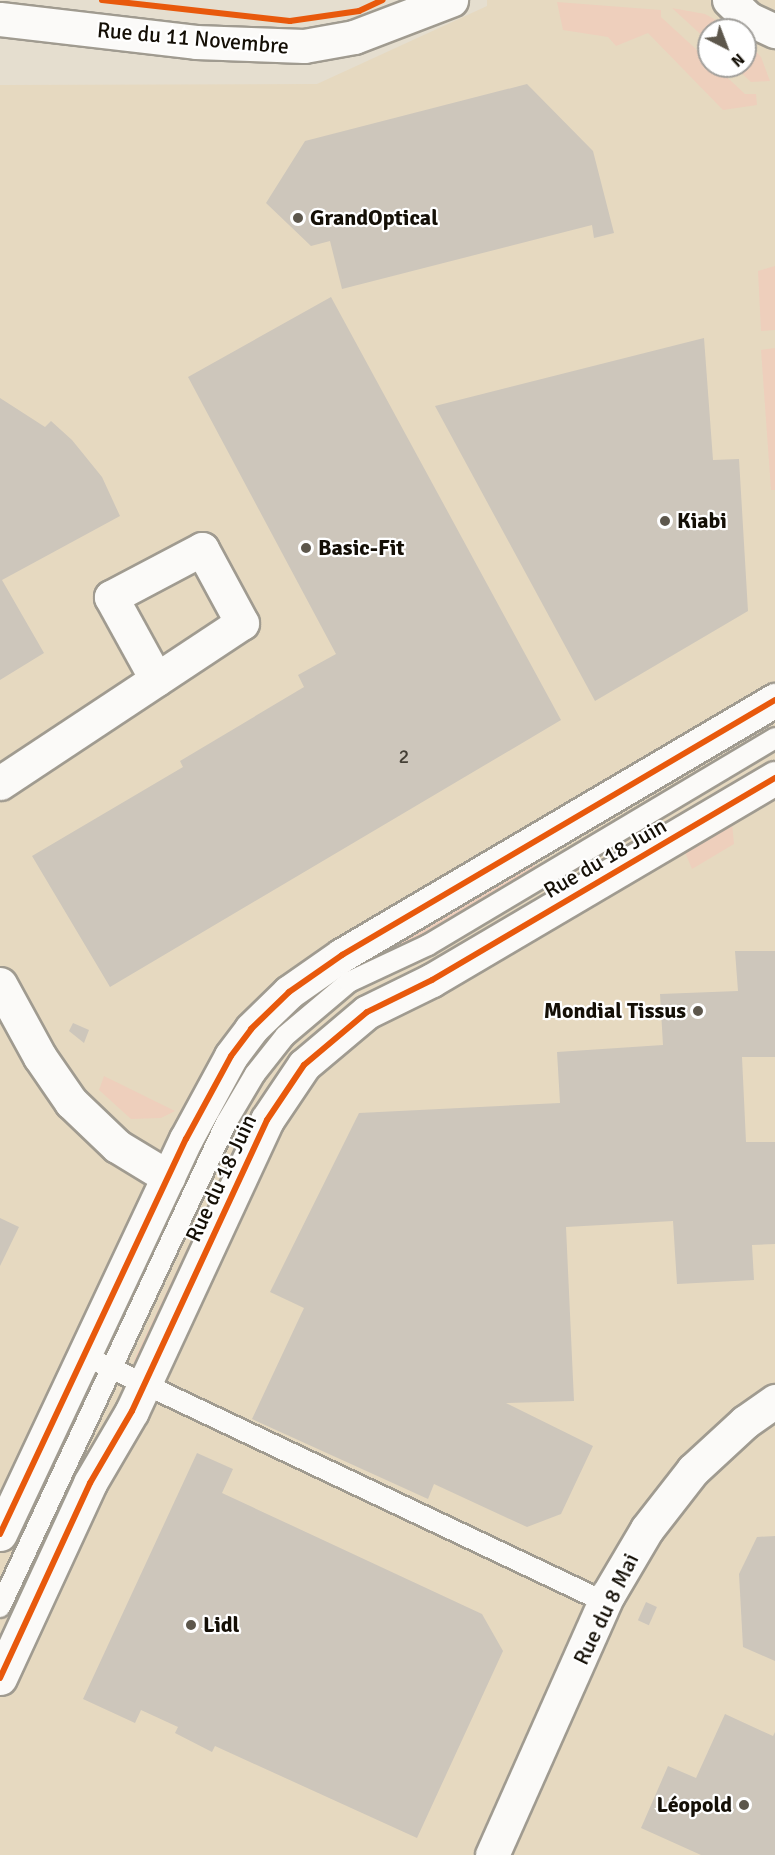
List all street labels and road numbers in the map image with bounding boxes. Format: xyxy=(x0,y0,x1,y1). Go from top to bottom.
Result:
street label: Rue du 11 Novembre xyxy=(96,16,290,60)
street label: Rue du 18 Juin xyxy=(539,812,671,904)
street label: Rue du 18 Juin xyxy=(180,1110,262,1246)
street label: Rue du 8 Mai xyxy=(568,1549,644,1669)

